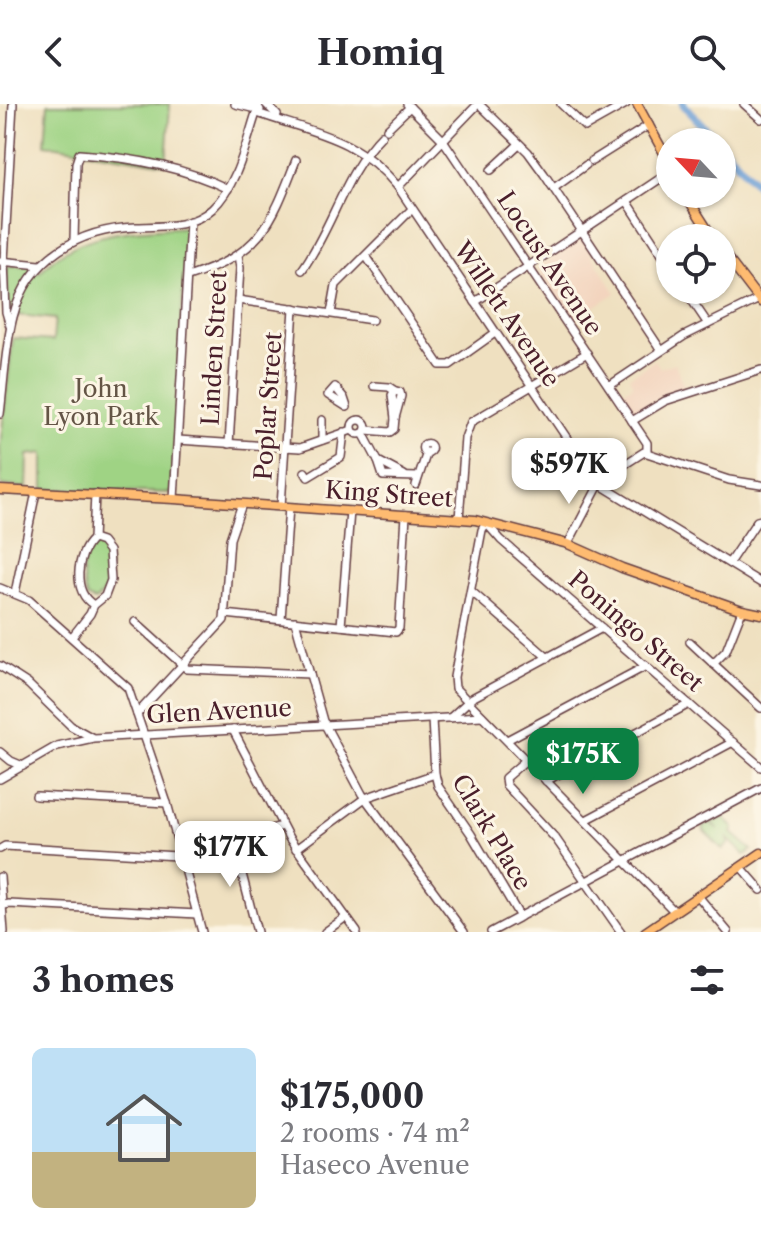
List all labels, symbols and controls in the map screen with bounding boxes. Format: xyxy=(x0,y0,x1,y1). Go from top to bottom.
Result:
icon: back xyxy=(32,30,76,74)
text: Homiq xyxy=(317,30,444,74)
icon: search xyxy=(685,30,729,74)
north arrow xyxy=(656,128,736,208)
map controls xyxy=(656,128,736,304)
street label: Locust Avenue xyxy=(491,186,609,340)
button: locate xyxy=(656,224,736,304)
street label: Willett Avenue xyxy=(447,235,566,392)
street label: Linden Street xyxy=(195,269,233,426)
street label: Poplar Street xyxy=(248,330,288,481)
park label: John Lyon Park xyxy=(43,374,160,431)
pin: $597K xyxy=(513,438,625,506)
text: $597K xyxy=(530,448,608,480)
street label: King Street xyxy=(324,475,454,513)
street label: Poningo Street xyxy=(563,565,710,698)
street label: Glen Avenue xyxy=(146,693,292,729)
pin: $175K xyxy=(527,728,639,796)
text: $175K xyxy=(546,738,620,770)
street label: Clark Place xyxy=(446,769,538,895)
pin: $177K xyxy=(174,821,286,889)
text: $177K xyxy=(193,831,267,863)
icon: filters xyxy=(685,958,729,1002)
text: 3 homes xyxy=(32,959,175,1001)
text: $175,000 xyxy=(280,1075,424,1117)
icon: home xyxy=(96,1080,192,1176)
text: 2 rooms · 74 m² xyxy=(280,1117,470,1149)
text: Haseco Avenue xyxy=(280,1149,470,1181)

